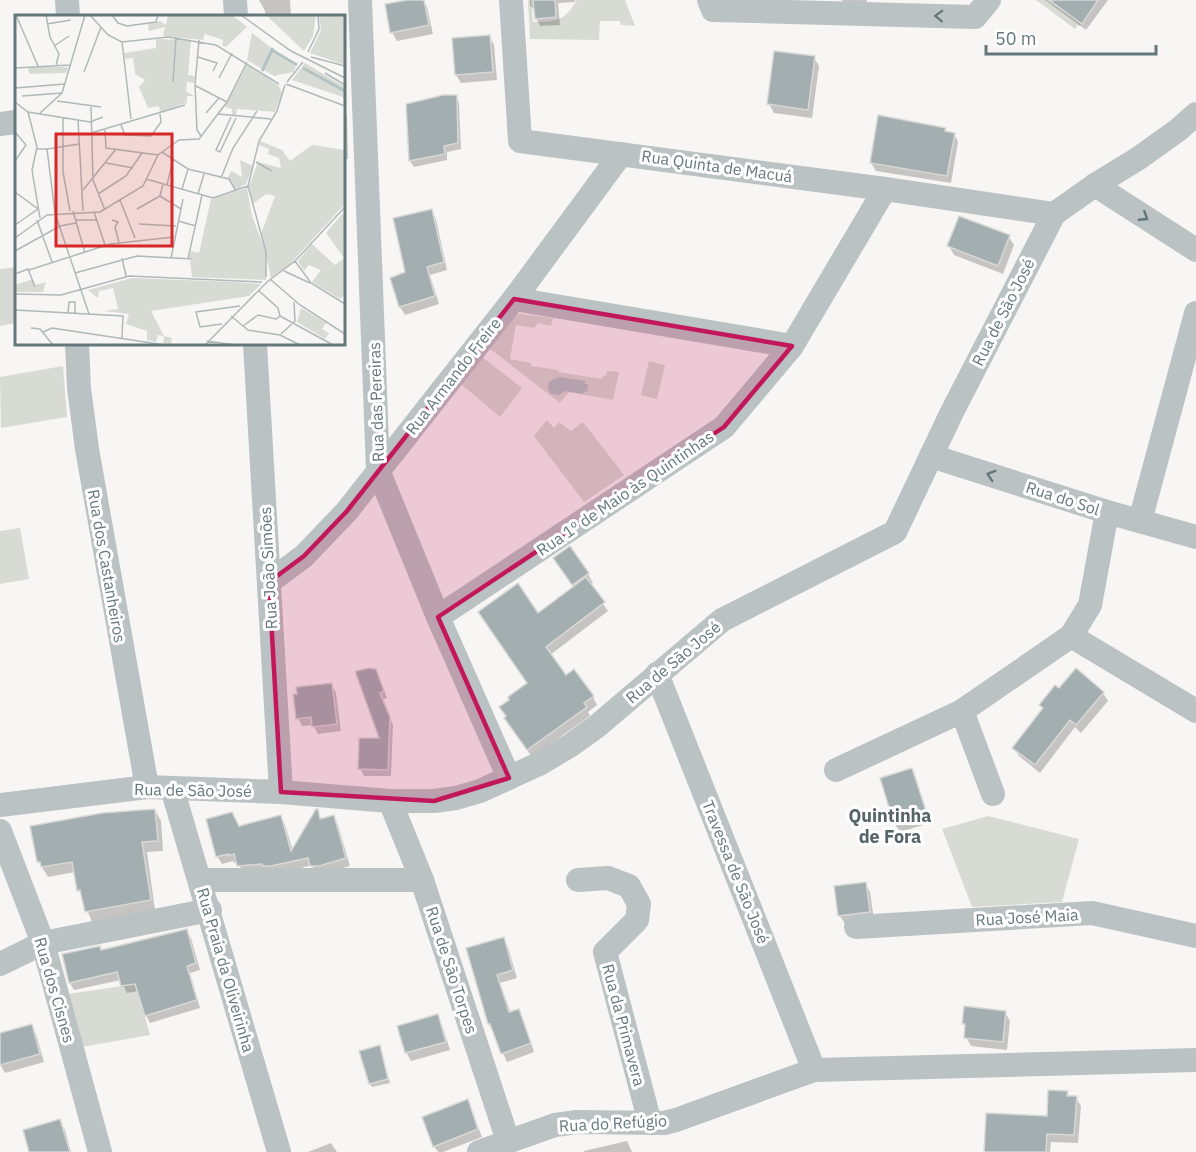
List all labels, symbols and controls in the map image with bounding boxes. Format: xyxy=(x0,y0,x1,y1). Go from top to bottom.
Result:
one-way arrow xyxy=(934,10,943,22)
inset map xyxy=(15,15,345,345)
scale bar xyxy=(986,18,1156,56)
text: 50 m xyxy=(995,27,1037,50)
street label: Rua Quinta de Macuá xyxy=(640,146,794,187)
one-way arrow xyxy=(1138,209,1148,221)
street label: Rua de São José xyxy=(967,255,1039,369)
street label: Rua Armando Freire xyxy=(401,313,505,439)
street label: Rua das Pereiras xyxy=(364,342,388,462)
street label: Rua 1º de Maio às Quintinhas xyxy=(533,426,717,560)
one-way arrow xyxy=(986,470,997,482)
street label: Rua do Sol xyxy=(1024,477,1102,519)
street label: Rua dos Castanheiros xyxy=(84,488,130,644)
street label: Rua João Simões xyxy=(255,506,281,630)
street label: Rua de São José xyxy=(621,616,725,708)
street label: Rua de São José xyxy=(134,779,252,801)
street label: Travessa de São José xyxy=(698,797,774,947)
district label: Quintinha de Fora xyxy=(848,804,932,848)
street label: Rua Praia da Oliveirinha xyxy=(193,885,259,1055)
street label: Rua de São Torpes xyxy=(422,904,482,1036)
street label: Rua José Maia xyxy=(975,904,1080,930)
street label: Rua dos Cisnes xyxy=(30,935,80,1045)
street label: Rua da Primavera xyxy=(598,962,650,1089)
street label: Rua do Refúgio xyxy=(558,1110,668,1136)

